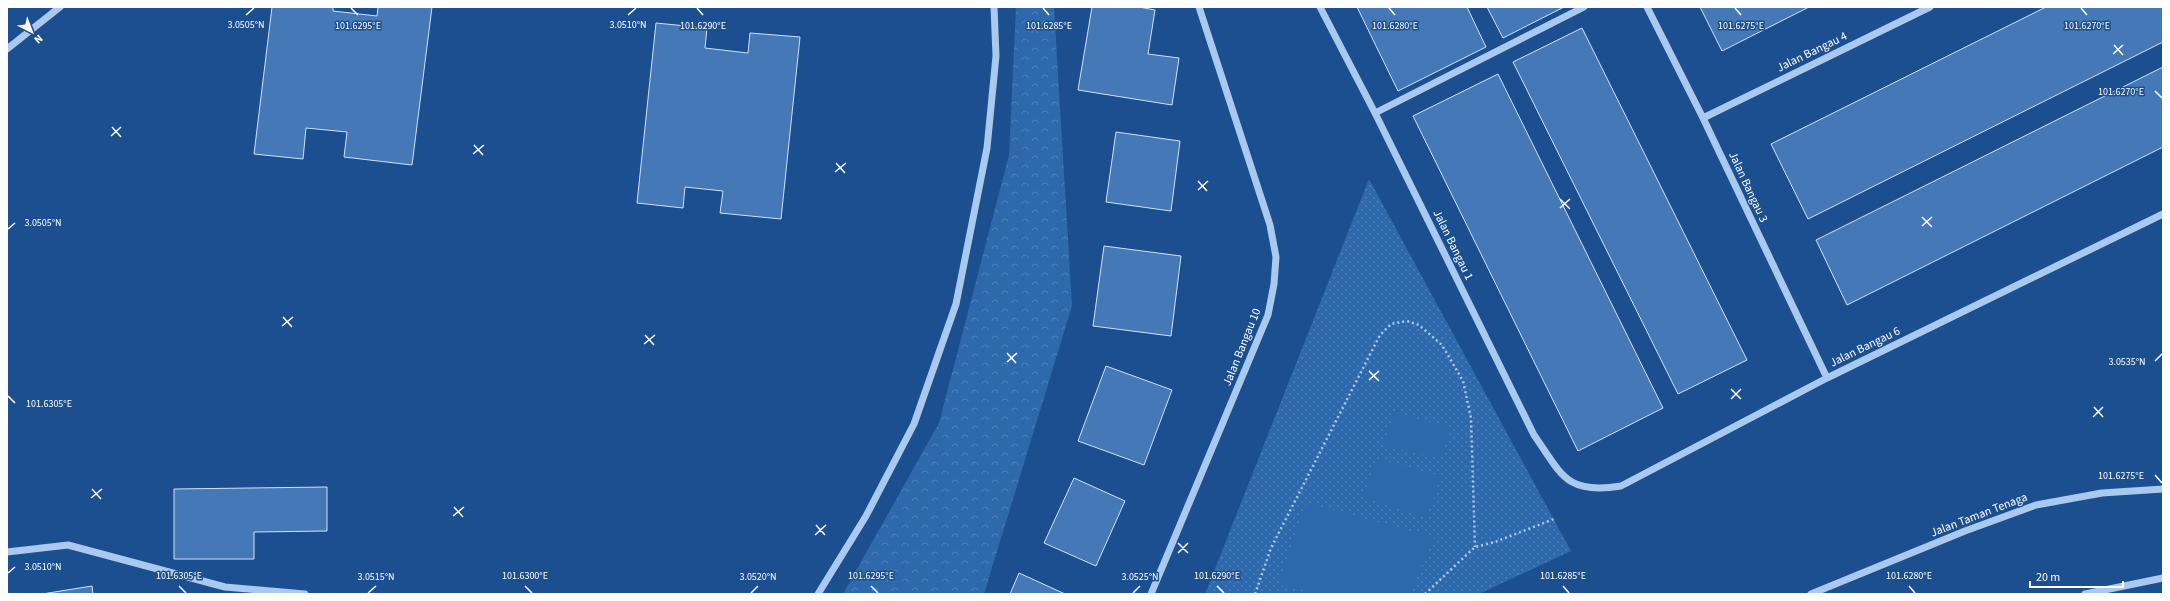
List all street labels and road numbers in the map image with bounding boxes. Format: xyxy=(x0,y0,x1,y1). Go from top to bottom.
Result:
street label: Jalan Bangau 4 xyxy=(1774,28,1850,76)
street label: Jalan Bangau 3 xyxy=(1724,149,1772,225)
street label: Jalan Bangau 1 xyxy=(1429,207,1477,283)
street label: Jalan Bangau 10 xyxy=(1219,306,1265,388)
street label: Jalan Bangau 6 xyxy=(1827,323,1903,371)
street label: Jalan Taman Tenaga xyxy=(1928,489,2030,541)

